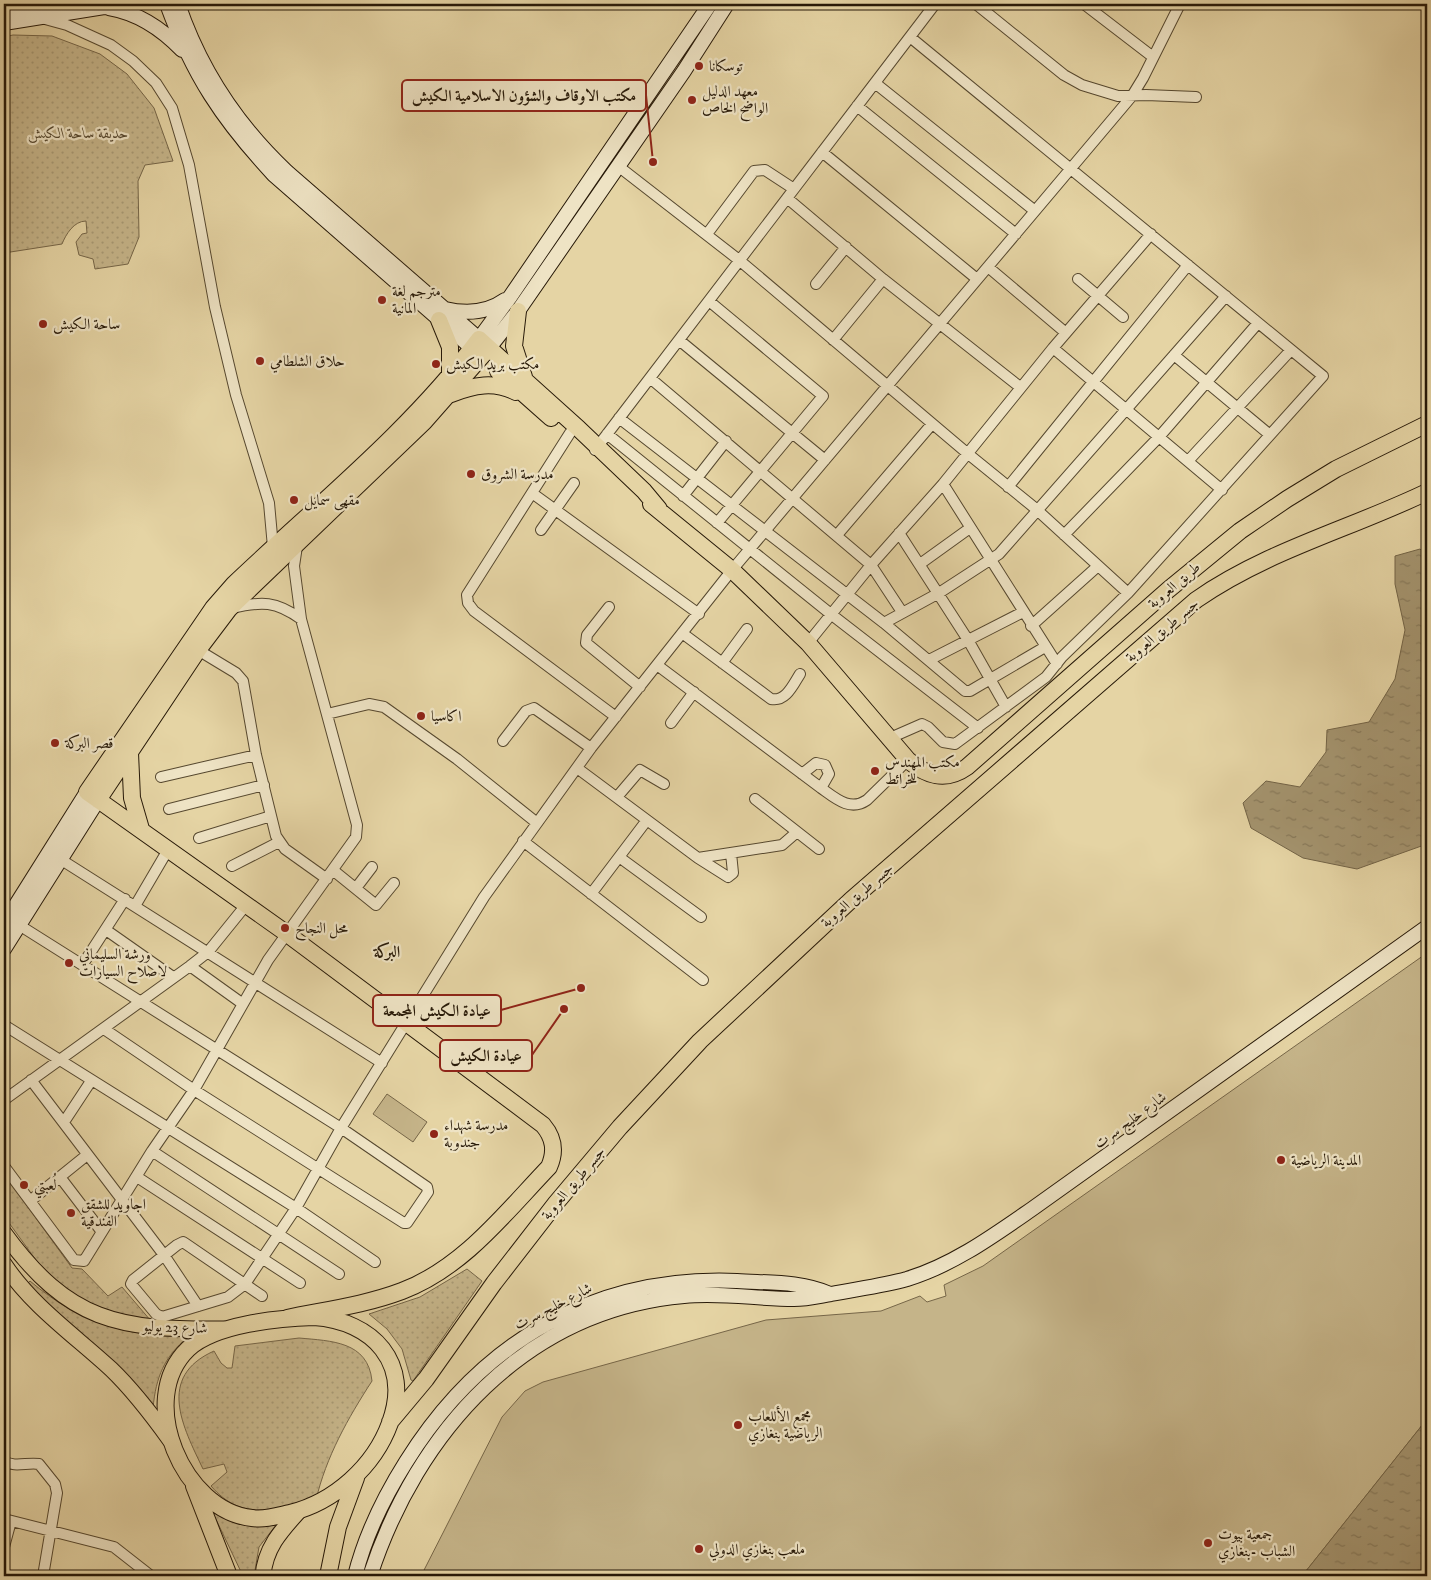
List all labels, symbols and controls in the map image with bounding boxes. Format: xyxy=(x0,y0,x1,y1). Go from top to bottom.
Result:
place label: توسكانا xyxy=(709,57,743,76)
marker: توسكانا xyxy=(693,60,705,72)
callout: مكتب الاوقاف والشؤون الاسلامية الكيش xyxy=(402,80,646,111)
place label: معهد الدليل الواضح الخاص xyxy=(702,82,768,122)
text: مكتب الاوقاف والشؤون الاسلامية الكيش xyxy=(412,86,636,107)
marker: معهد الدليل الواضح الخاص xyxy=(686,94,698,106)
park label: حديقة ساحة الكيش xyxy=(27,124,129,143)
place label: مترجم لغة المانية xyxy=(392,282,441,318)
marker: مترجم لغة المانية xyxy=(376,294,388,306)
place label: ساحة الكيش xyxy=(53,315,120,334)
marker: ساحة الكيش xyxy=(37,318,49,330)
place label: حلاق الشلطامي xyxy=(270,352,345,373)
marker: حلاق الشلطامي xyxy=(254,355,266,367)
place label: مكتب بريد الكيش xyxy=(446,355,539,374)
marker: مكتب بريد الكيش xyxy=(430,358,442,370)
place label: مدرسة الشروق xyxy=(481,465,554,484)
marker: مدرسة الشروق xyxy=(465,468,477,480)
place label: مقهى سمايل xyxy=(304,491,360,511)
marker: مقهى سمايل xyxy=(288,494,300,506)
street label: طريق العروبة xyxy=(1144,558,1205,613)
street label: جسر طريق العروبة xyxy=(1122,594,1203,667)
place label: اكاسيا xyxy=(431,707,461,726)
marker: اكاسيا xyxy=(415,710,427,722)
place label: قصر البركة xyxy=(64,734,113,753)
marker: قصر البركة xyxy=(49,737,61,749)
place label: مكتب المهندس للخرائط xyxy=(885,753,960,789)
marker: مكتب المهندس للخرائط xyxy=(869,765,881,777)
street label: جسر طريق العروبة xyxy=(817,859,898,932)
place label: محل النجاح xyxy=(295,919,348,941)
marker: محل النجاح xyxy=(279,922,291,934)
district label: البركة xyxy=(373,942,400,962)
place label: ورشة السليماني لاصلاح السيارات xyxy=(79,945,167,984)
marker: ورشة السليماني لاصلاح السيارات xyxy=(63,957,75,969)
callout: عيادة الكيش المجمعة xyxy=(373,995,501,1026)
text: عيادة الكيش المجمعة xyxy=(383,1001,491,1022)
callout: عيادة الكيش xyxy=(440,1040,532,1071)
text: عيادة الكيش xyxy=(450,1046,522,1067)
street label: شارع خليج سرت xyxy=(1090,1088,1173,1156)
place label: مدرسة شهداء جندوبة xyxy=(444,1116,508,1152)
marker: مدرسة شهداء جندوبة xyxy=(428,1128,440,1140)
street label: جسر طريق العروبة xyxy=(537,1143,610,1224)
place label: المدينة الرياضية xyxy=(1291,1151,1361,1170)
marker: المدينة الرياضية xyxy=(1275,1154,1287,1166)
place label: لُعبتي xyxy=(34,1172,57,1199)
marker: لُعبتي xyxy=(18,1179,30,1191)
place label: اجاويد للشقق الفندقية xyxy=(81,1195,146,1231)
marker: اجاويد للشقق الفندقية xyxy=(65,1207,77,1219)
street label: شارع خليج سرت xyxy=(511,1279,597,1338)
street label: شارع 23 يوليو xyxy=(140,1317,208,1341)
place label: مجمع الأللعاب الرياضية بنغازي xyxy=(748,1405,823,1445)
marker: مجمع الأللعاب الرياضية بنغازي xyxy=(732,1419,744,1431)
place label: جمعية بيوت الشباب -بنغازي xyxy=(1218,1525,1295,1563)
marker: جمعية بيوت الشباب -بنغازي xyxy=(1202,1537,1214,1549)
place label: ملعب بنغازي الدولي xyxy=(709,1540,805,1561)
marker: ملعب بنغازي الدولي xyxy=(693,1543,705,1555)

